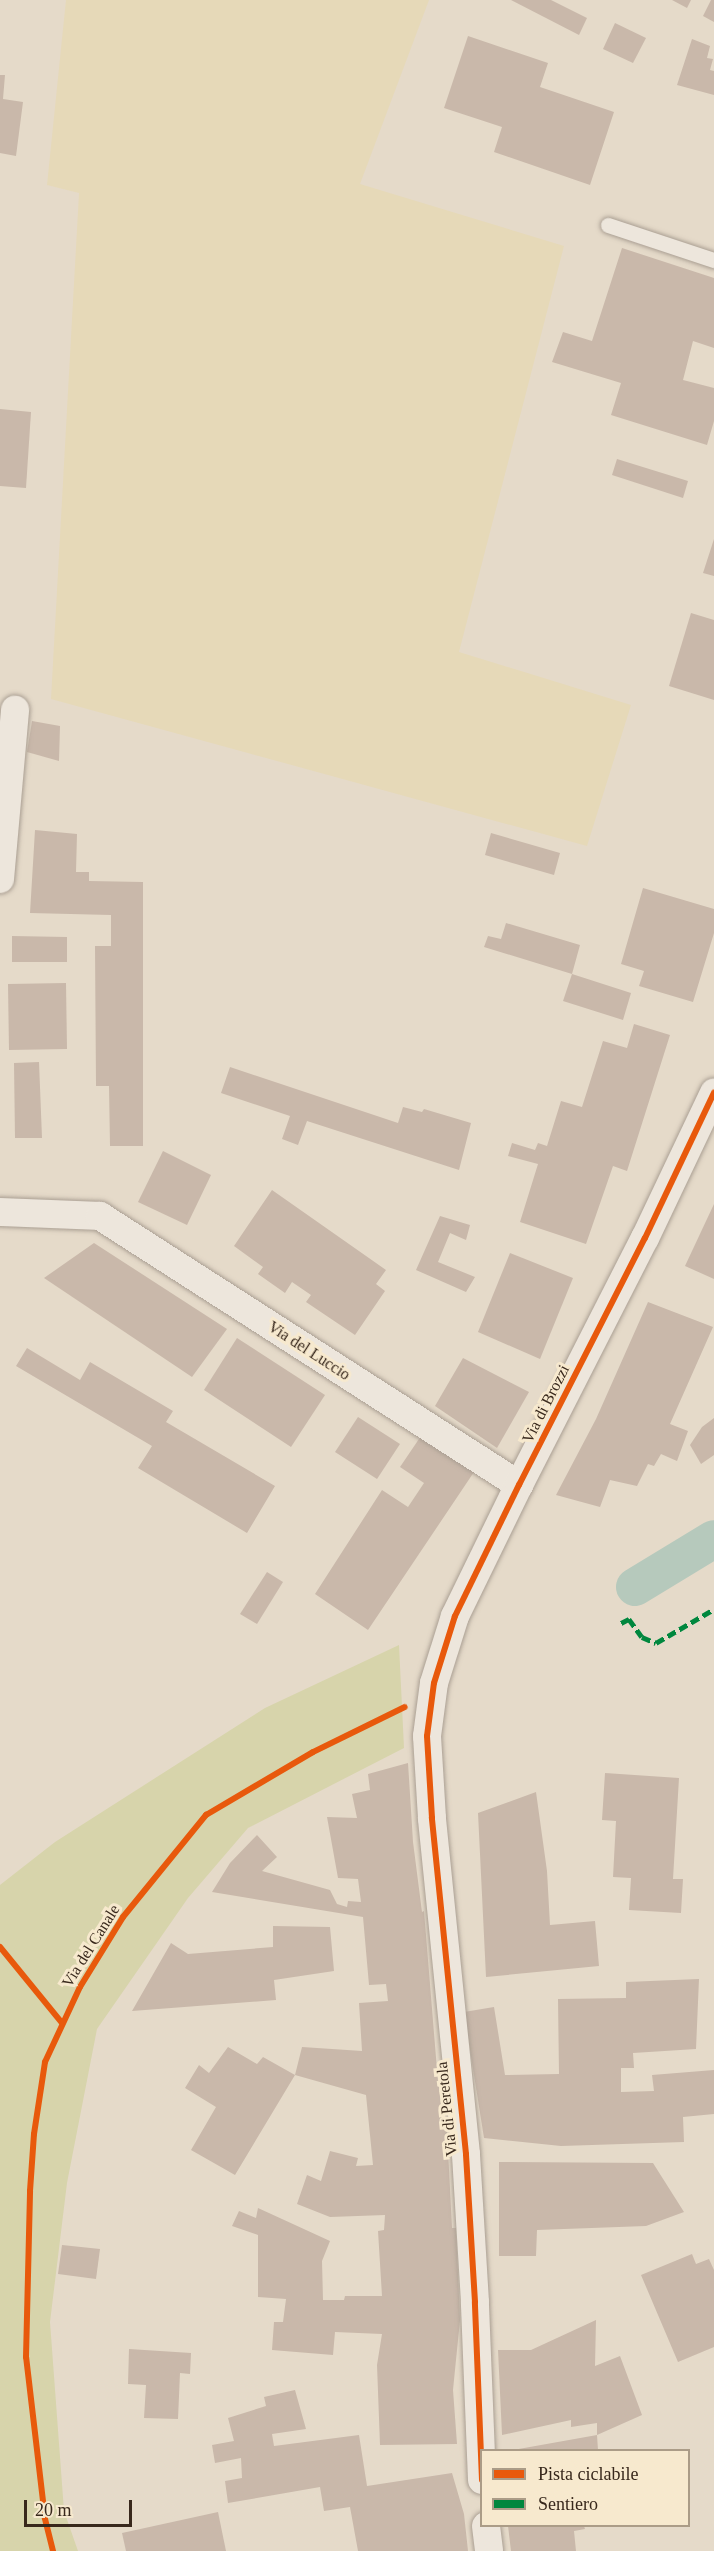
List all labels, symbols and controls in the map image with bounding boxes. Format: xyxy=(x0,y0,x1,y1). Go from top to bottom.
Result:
street label: Via del Luccio xyxy=(264,1317,354,1385)
street label: Via di Brozzi xyxy=(518,1362,574,1446)
street label: Via del Canale xyxy=(58,1901,124,1991)
street label: Via di Peretola xyxy=(432,2061,462,2157)
legend xyxy=(480,2449,690,2527)
text: Pista ciclabile xyxy=(538,2464,638,2484)
scale bar xyxy=(27,2488,135,2526)
text: Sentiero xyxy=(538,2494,598,2514)
text: 20 m xyxy=(35,2500,72,2520)

